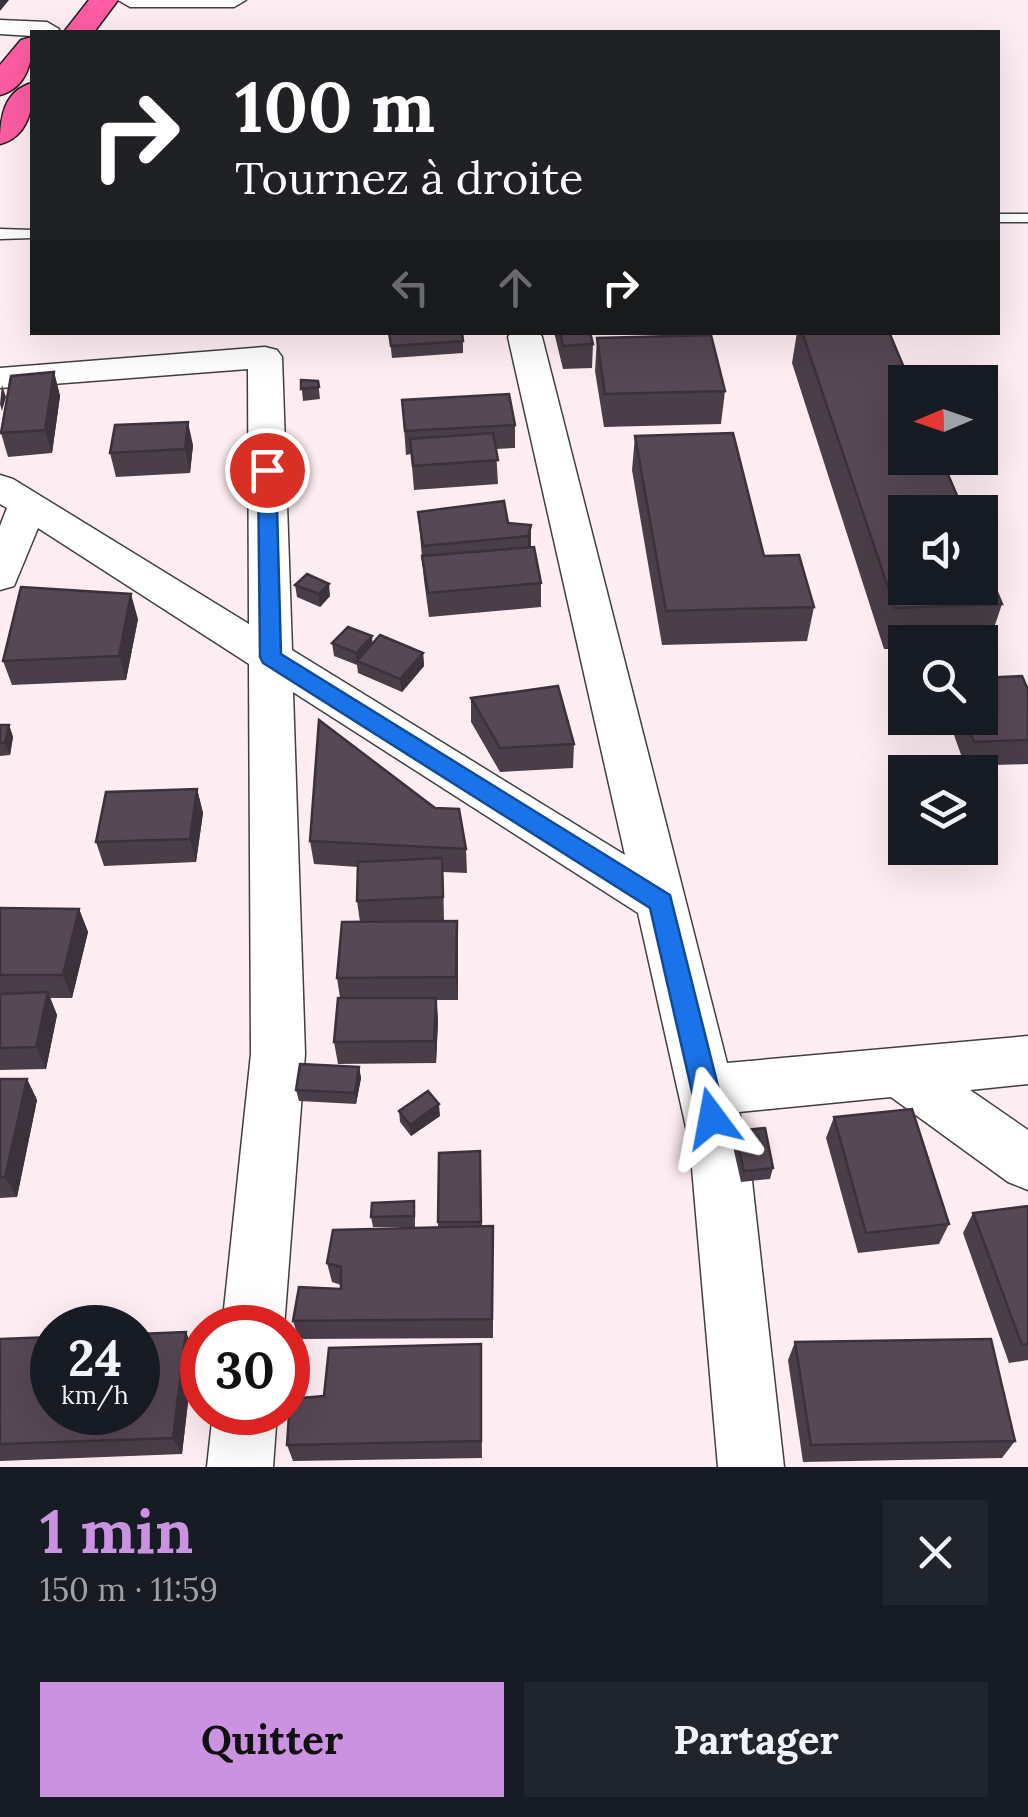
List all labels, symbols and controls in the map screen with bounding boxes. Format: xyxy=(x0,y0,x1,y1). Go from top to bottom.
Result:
text: 100 m xyxy=(235,62,435,151)
icon: right xyxy=(70,70,200,200)
text: Tournez à droite xyxy=(235,149,583,206)
icon: left xyxy=(383,260,438,315)
icon: ahead xyxy=(488,260,543,315)
icon: right xyxy=(593,260,648,315)
north arrow xyxy=(888,365,998,475)
map controls xyxy=(888,365,998,865)
pin xyxy=(225,428,310,513)
icon: arrive xyxy=(240,443,295,498)
button: sound xyxy=(888,495,998,605)
button: search xyxy=(888,625,998,735)
button: layers xyxy=(888,755,998,865)
position arrow xyxy=(660,1066,764,1170)
speed limit sign: 30 xyxy=(180,1305,310,1435)
text: 24 xyxy=(68,1326,122,1390)
text: km/h xyxy=(61,1379,129,1411)
text: 1 min xyxy=(40,1493,193,1569)
button: close xyxy=(883,1500,988,1605)
text: 150 m · 11:59 xyxy=(40,1569,218,1610)
button: Quitter xyxy=(40,1682,504,1797)
button: Partager xyxy=(524,1682,988,1797)

